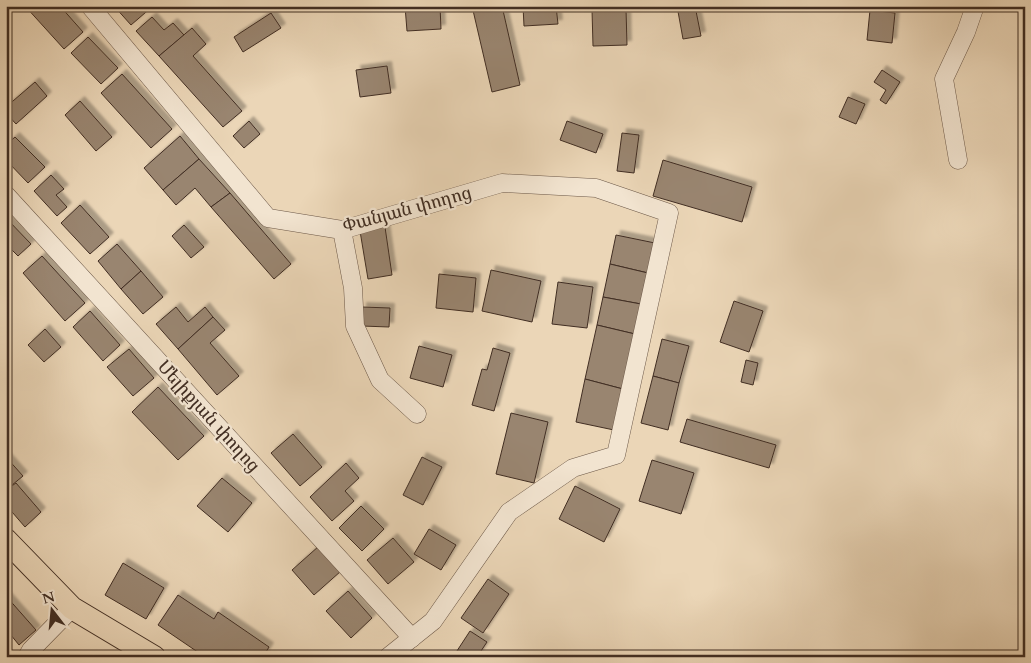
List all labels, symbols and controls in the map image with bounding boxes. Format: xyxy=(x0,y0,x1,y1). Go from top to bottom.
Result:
street label: Փանյան փողոց xyxy=(340,180,474,239)
street label: Մելիքյան փողոց xyxy=(152,355,266,478)
north arrow xyxy=(28,586,78,636)
text: N xyxy=(40,587,57,609)

